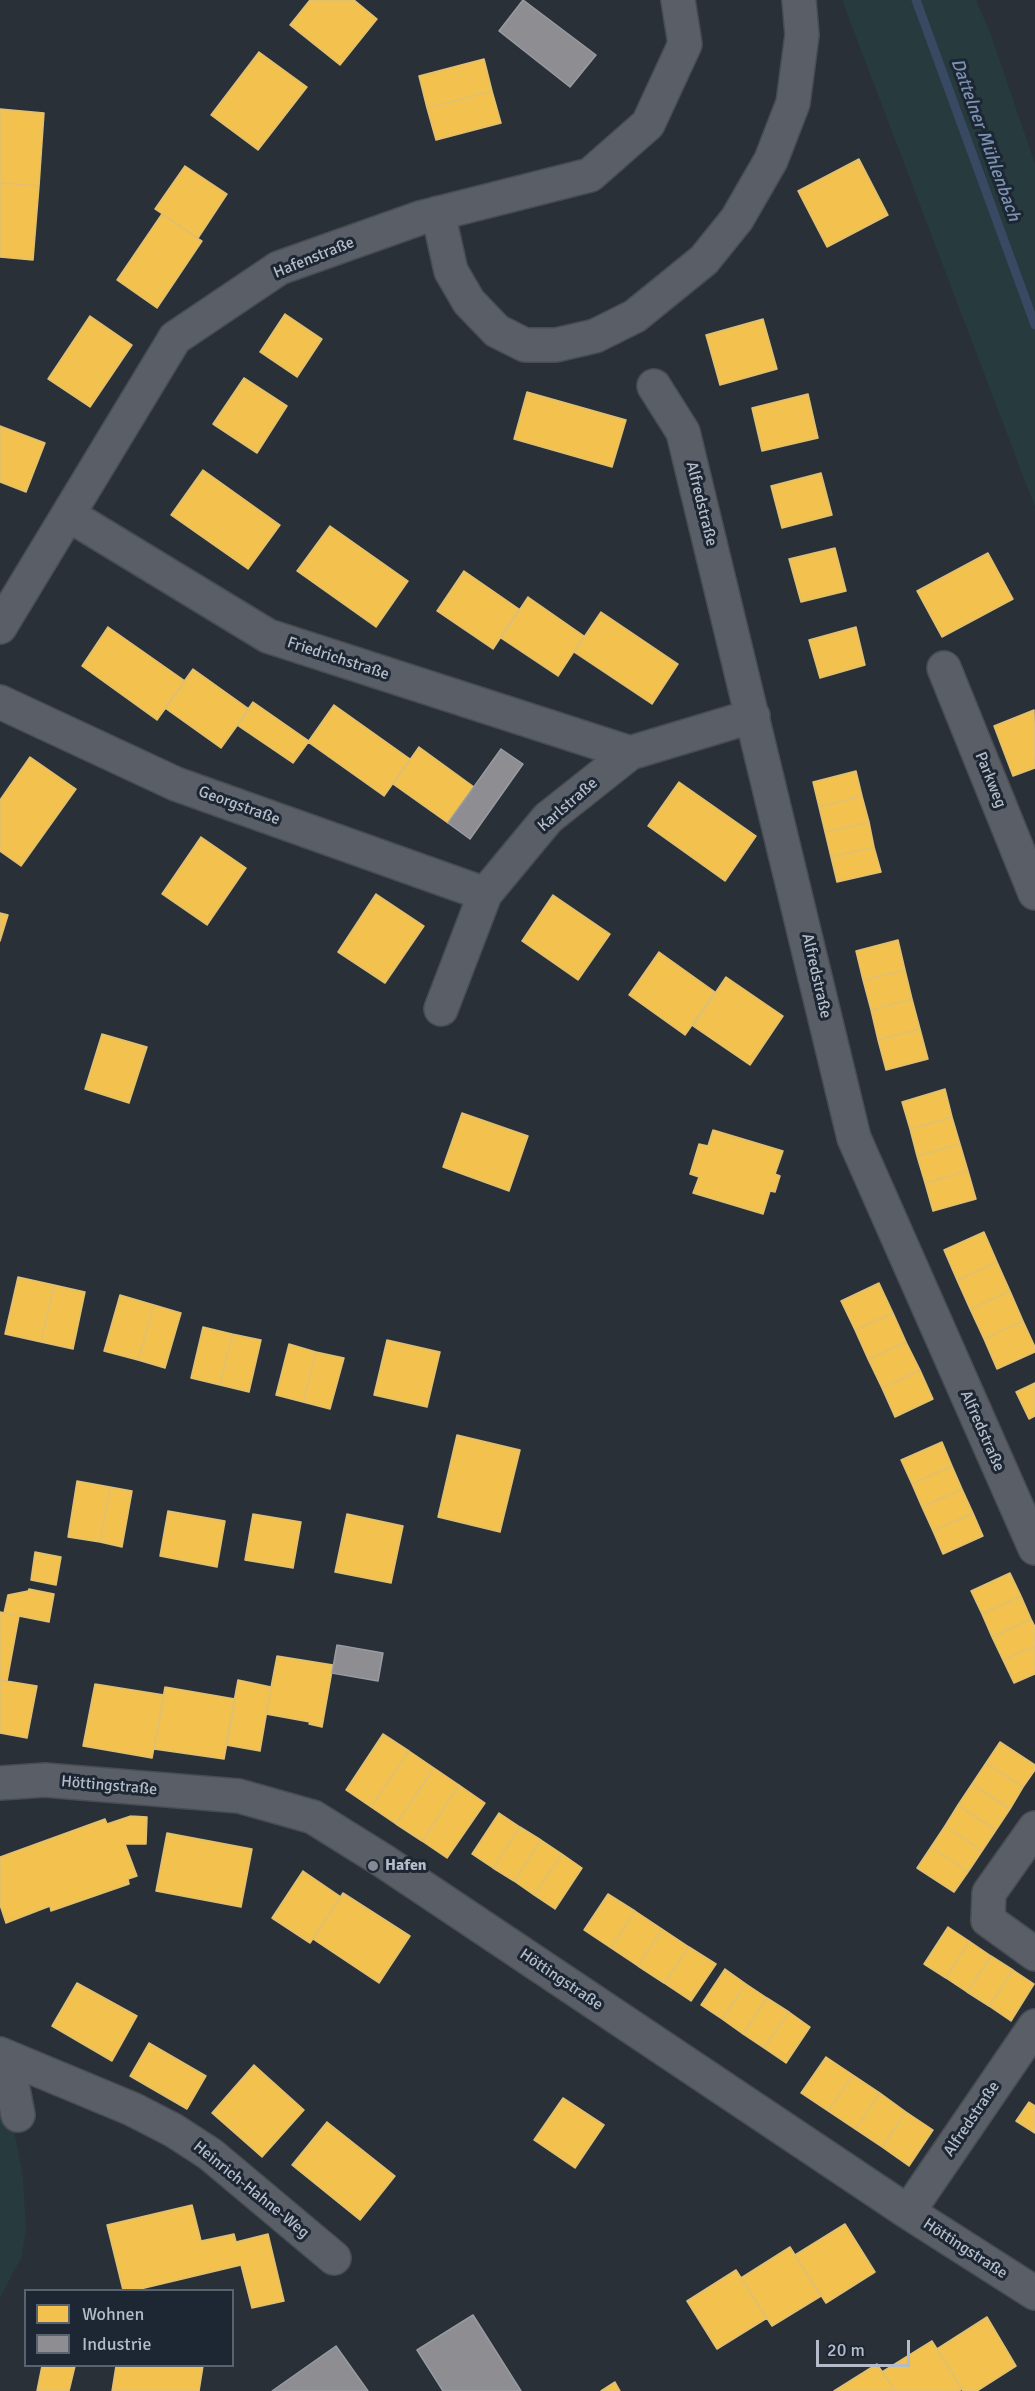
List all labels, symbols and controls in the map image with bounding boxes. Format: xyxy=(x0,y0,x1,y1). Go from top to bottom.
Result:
water label: Dattelner Mühlenbach xyxy=(946,56,1024,224)
street label: Hafenstraße xyxy=(271,233,357,283)
street label: Alfredstraße xyxy=(681,460,721,548)
street label: Friedrichstraße xyxy=(285,633,391,685)
street label: Parkweg xyxy=(970,749,1010,811)
street label: Karlstraße xyxy=(534,774,602,836)
street label: Georgstraße xyxy=(196,782,282,830)
street label: Alfredstraße xyxy=(797,932,835,1020)
street label: Alfredstraße xyxy=(956,1388,1008,1474)
street label: Höttingstraße xyxy=(60,1772,158,1800)
place label: Hafen xyxy=(385,1856,427,1876)
marker: Hafen xyxy=(366,1859,380,1873)
street label: Höttingstraße xyxy=(516,1945,606,2015)
street label: Alfredstraße xyxy=(940,2078,1004,2160)
street label: Heinrich-Hahne-Weg xyxy=(189,2137,313,2243)
street label: Höttingstraße xyxy=(919,2215,1011,2283)
legend xyxy=(24,2289,234,2367)
text: Wohnen xyxy=(82,2303,144,2325)
scale bar xyxy=(819,2328,914,2366)
text: Industrie xyxy=(82,2333,152,2355)
text: 20 m xyxy=(827,2339,865,2361)

